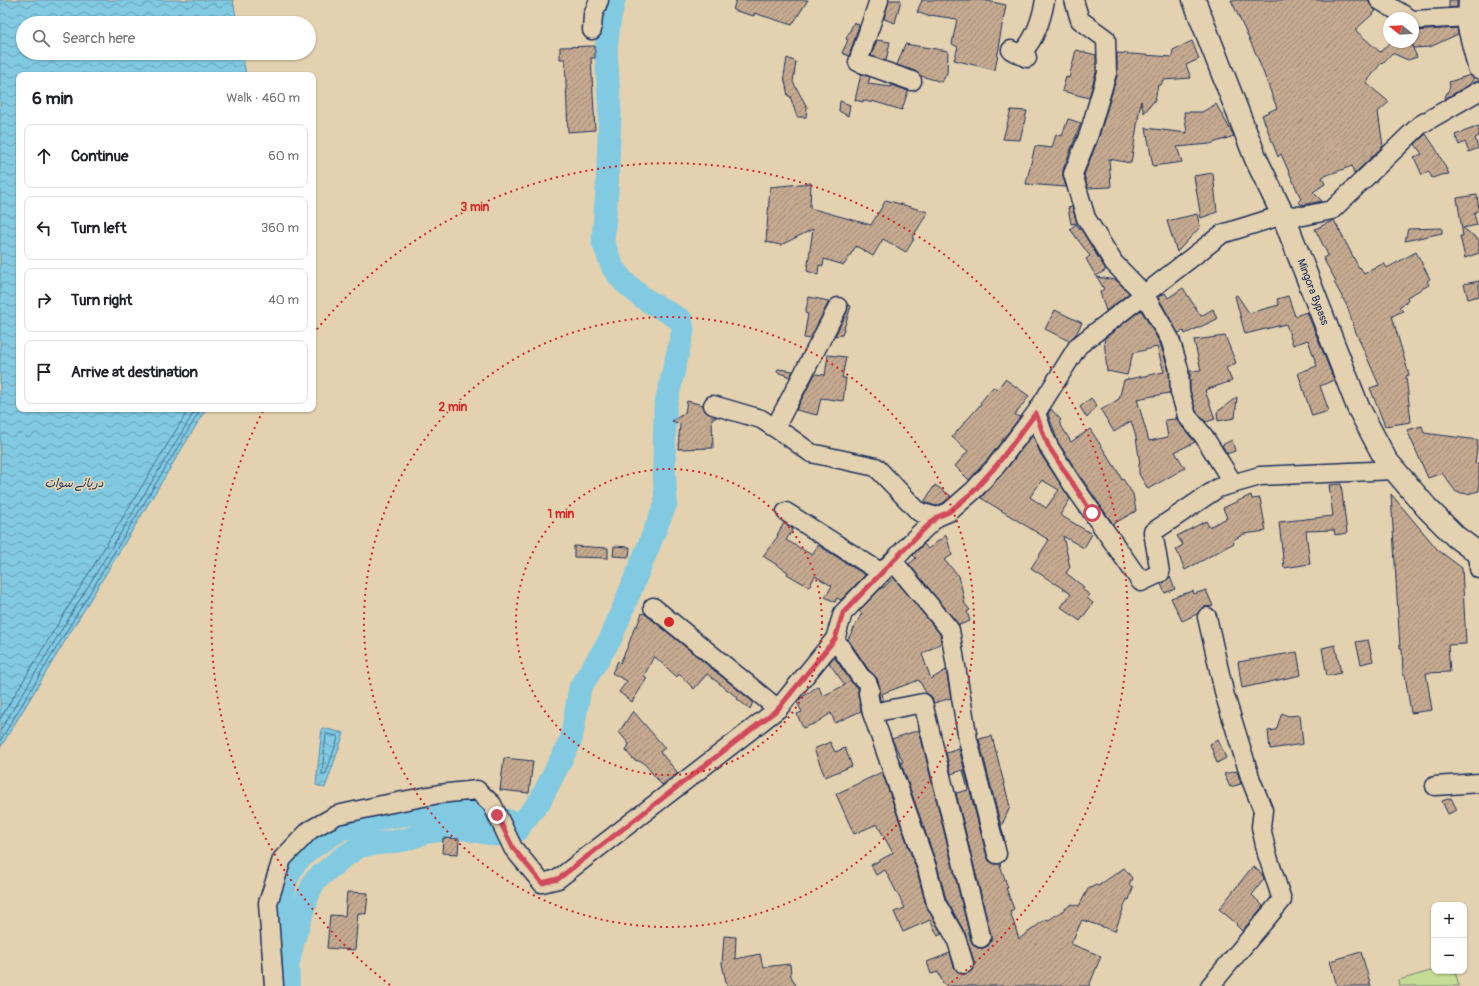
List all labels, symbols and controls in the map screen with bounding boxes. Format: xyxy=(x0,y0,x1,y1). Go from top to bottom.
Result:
north arrow xyxy=(1383,12,1419,48)
search box xyxy=(16,16,316,60)
icon: search xyxy=(30,27,52,49)
text: Search here xyxy=(62,29,135,48)
text: 6 min xyxy=(32,88,73,109)
text: Walk · 460 m xyxy=(226,90,300,106)
icon: ahead xyxy=(33,145,55,167)
text: Continue xyxy=(71,147,129,166)
text: 60 m xyxy=(268,148,299,164)
text: 3 min xyxy=(461,200,490,215)
icon: left xyxy=(33,217,55,239)
text: Turn left xyxy=(71,219,127,238)
text: 360 m xyxy=(261,220,299,236)
street label: Mingora Bypass xyxy=(1294,257,1332,327)
icon: right xyxy=(33,289,55,311)
text: Turn right xyxy=(71,291,132,310)
text: 40 m xyxy=(268,292,299,308)
icon: arrive xyxy=(33,361,55,383)
text: Arrive at destination xyxy=(71,363,198,382)
text: 2 min xyxy=(439,400,468,415)
water label: دریائے سوات xyxy=(44,476,104,491)
route start xyxy=(1083,504,1101,522)
text: 1 min xyxy=(548,507,575,522)
centre of rings xyxy=(662,615,676,629)
route end xyxy=(488,806,506,824)
map controls xyxy=(1431,902,1467,974)
button: + xyxy=(1431,902,1467,938)
button: − xyxy=(1431,938,1467,974)

